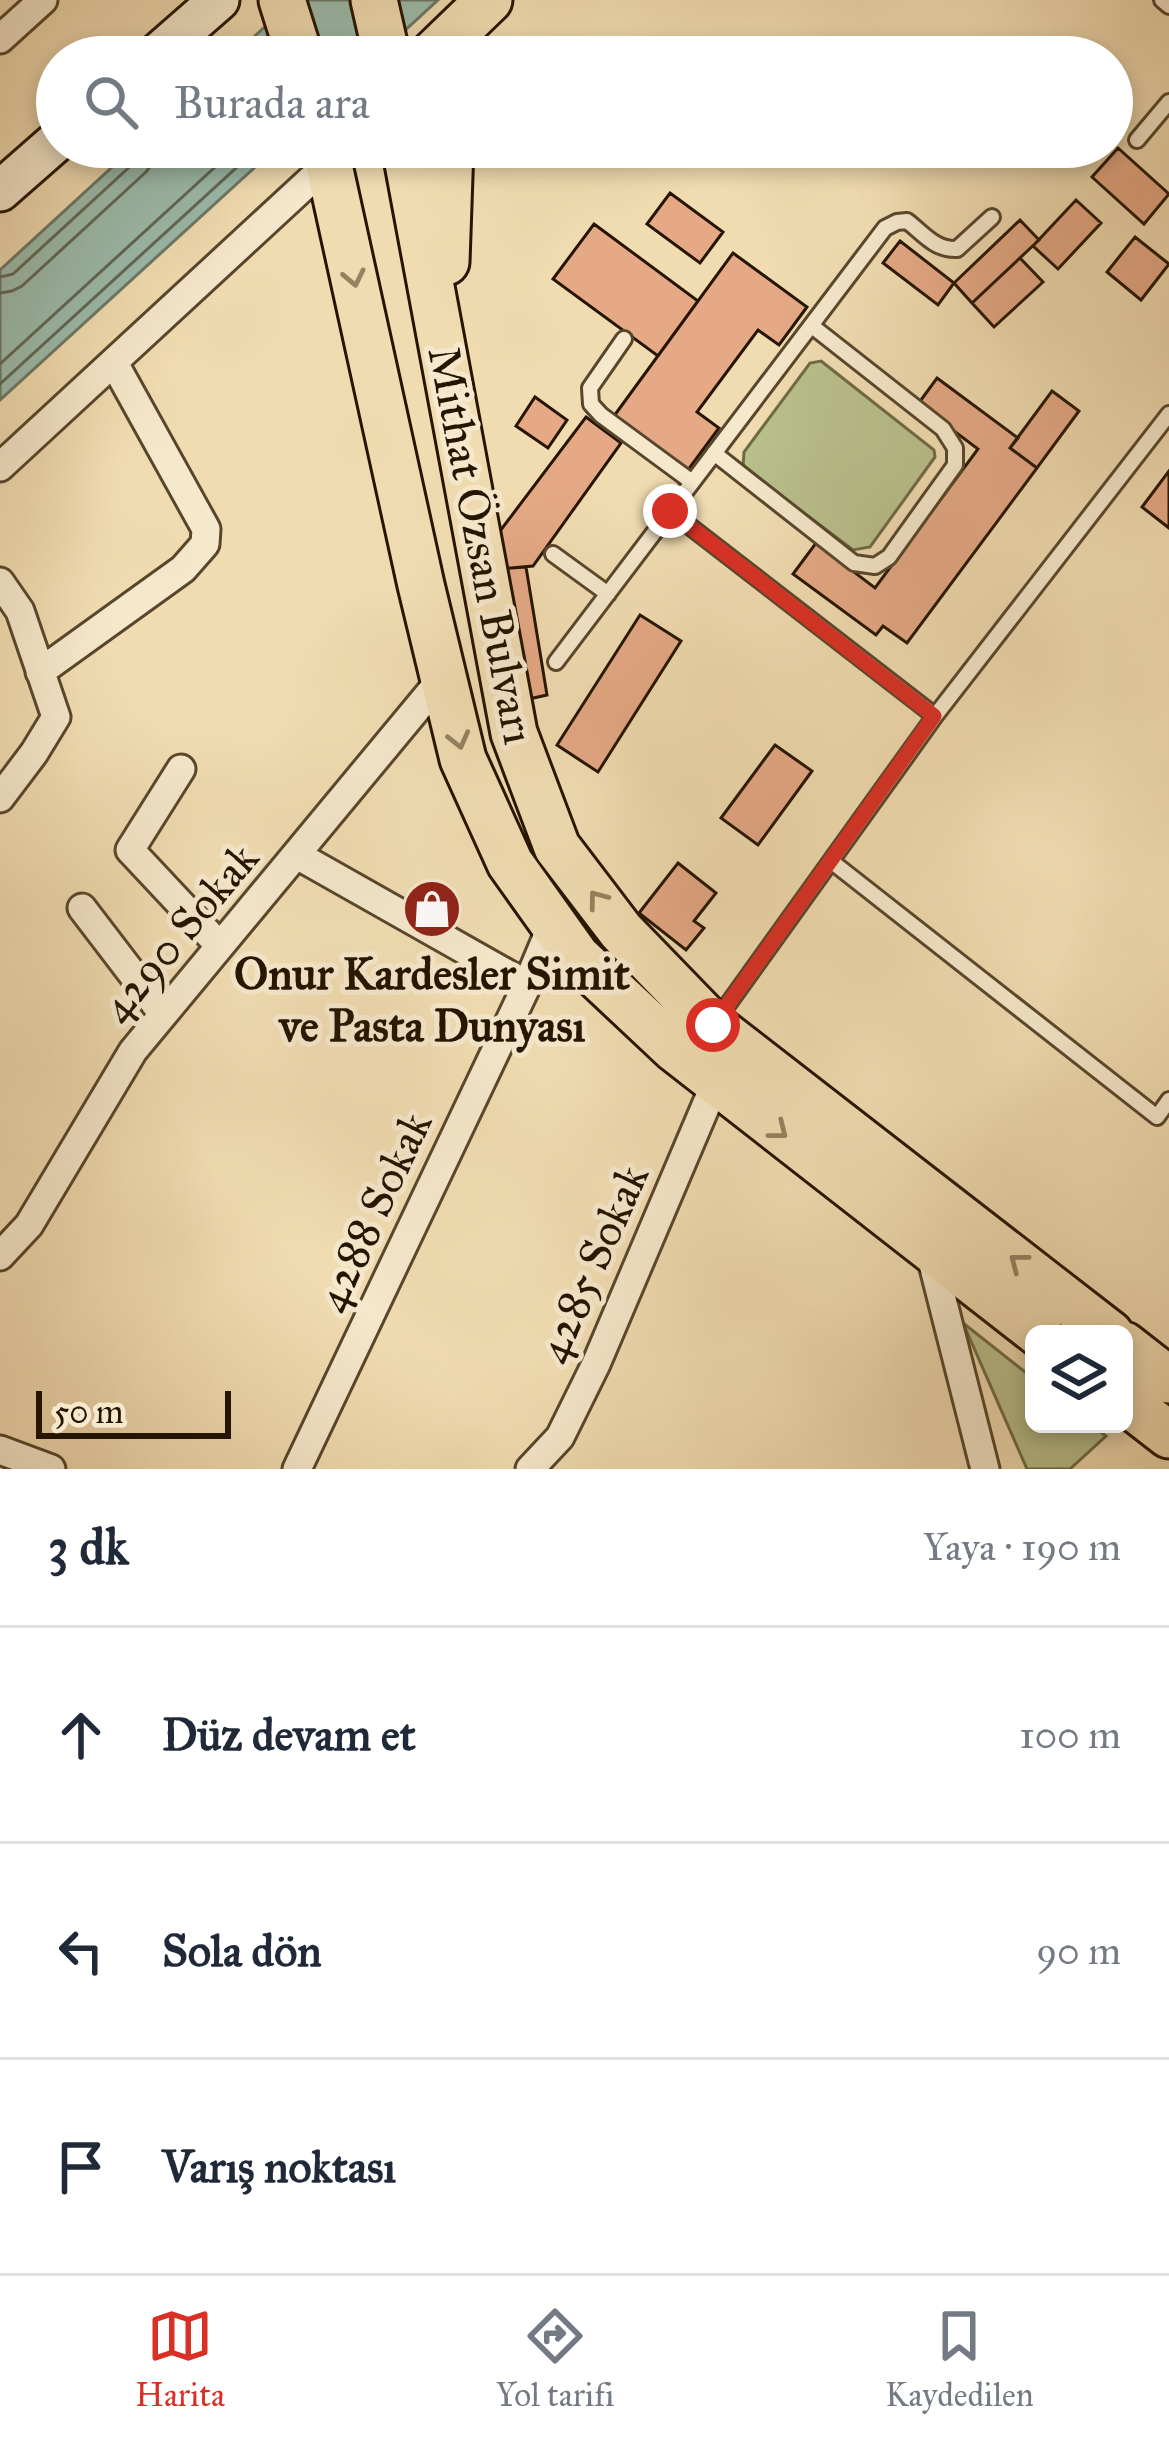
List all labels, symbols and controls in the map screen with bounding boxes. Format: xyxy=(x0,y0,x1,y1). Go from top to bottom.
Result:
search box xyxy=(36,36,1133,168)
icon: search xyxy=(78,69,144,135)
text: Burada ara xyxy=(174,75,370,130)
one-way arrow xyxy=(340,267,365,287)
street label: Mithat Özsan Bulvarı xyxy=(416,341,548,749)
route end xyxy=(643,484,697,538)
one-way arrow xyxy=(445,729,470,749)
street label: 4290 Sokak xyxy=(88,831,270,1033)
shop icon: Onur Kardesler Simit ve Pasta Dunyası xyxy=(401,878,463,940)
one-way arrow xyxy=(589,891,611,912)
place label: Onur Kardesler Simit ve Pasta Dunyası xyxy=(234,946,630,1053)
route start xyxy=(686,998,740,1052)
street label: 4288 Sokak xyxy=(303,1102,443,1320)
one-way arrow xyxy=(766,1117,788,1138)
street label: 4285 Sokak xyxy=(524,1155,660,1371)
one-way arrow xyxy=(1009,1255,1031,1276)
map controls xyxy=(1025,1325,1133,1433)
button: layers xyxy=(1025,1325,1133,1433)
scale bar xyxy=(36,1385,231,1438)
text: 50 m xyxy=(54,1392,123,1432)
text: 3 dk xyxy=(48,1516,129,1578)
text: Yaya · 190 m xyxy=(923,1523,1121,1571)
icon: ahead xyxy=(48,1702,114,1768)
text: Düz devam et xyxy=(162,1707,416,1762)
text: 100 m xyxy=(1019,1711,1121,1759)
icon: left xyxy=(48,1918,114,1984)
text: Sola dön xyxy=(162,1923,322,1978)
text: 90 m xyxy=(1036,1927,1121,1975)
icon: arrive xyxy=(48,2134,114,2200)
text: Varış noktası xyxy=(162,2139,396,2194)
tab: Harita xyxy=(135,2303,225,2415)
tab: Yol tarifi xyxy=(496,2303,614,2415)
tab: Kaydedilen xyxy=(885,2303,1034,2415)

